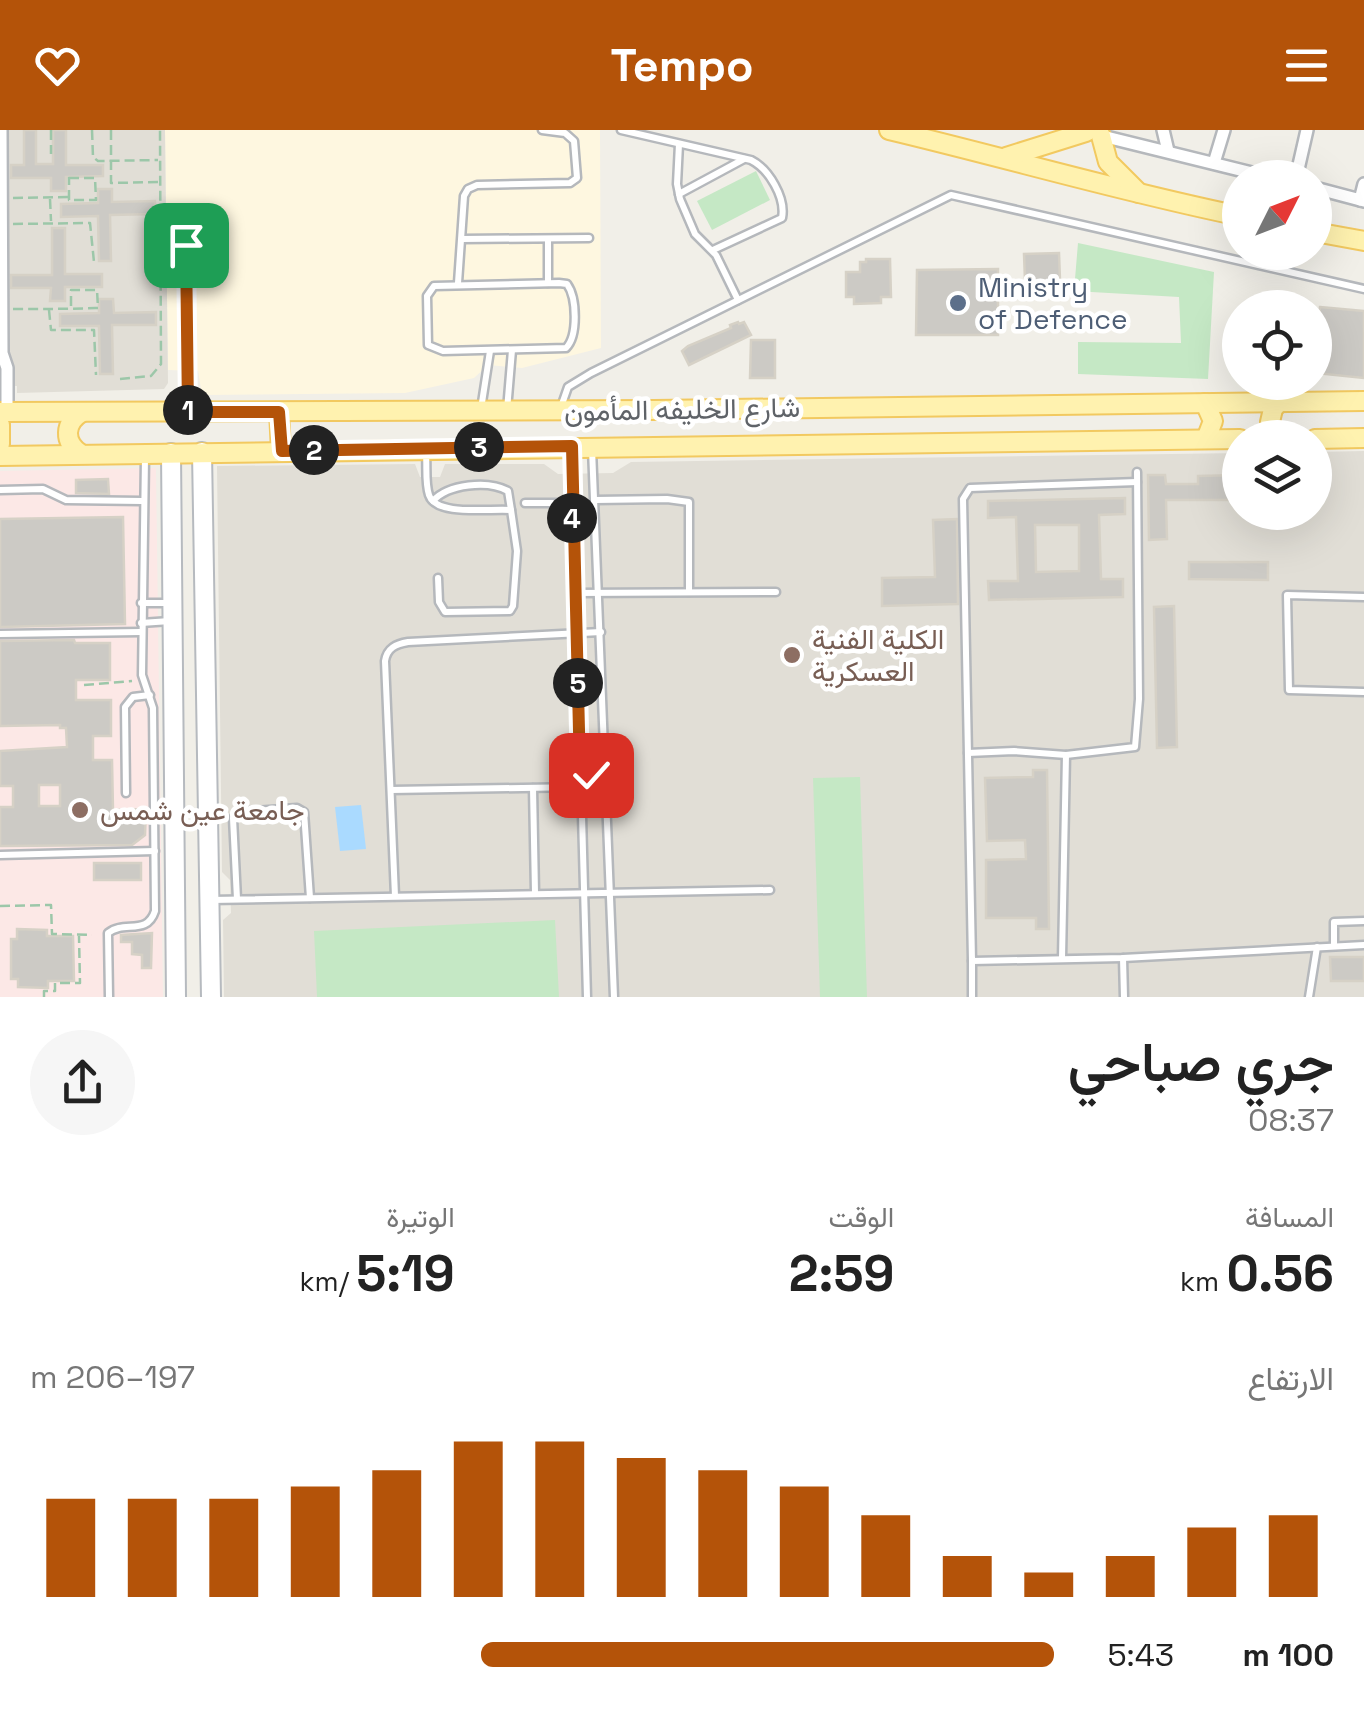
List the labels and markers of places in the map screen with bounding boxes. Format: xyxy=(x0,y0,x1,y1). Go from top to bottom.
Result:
pin xyxy=(144,203,229,288)
place label: Ministry of Defence xyxy=(978,269,1128,337)
marker: Ministry of Defence xyxy=(947,292,969,314)
pin: 1 xyxy=(163,385,213,435)
pin: 3 xyxy=(454,422,504,472)
pin: 2 xyxy=(289,425,339,475)
pin: 4 xyxy=(547,493,597,543)
place label: الكلية الفنية العسكرية xyxy=(812,621,944,689)
marker: الكلية الفنية العسكرية xyxy=(781,644,803,666)
pin: 5 xyxy=(553,658,603,708)
pin xyxy=(549,733,634,818)
place label: جامعة عين شمس xyxy=(100,792,305,828)
marker: جامعة عين شمس xyxy=(69,799,91,821)

